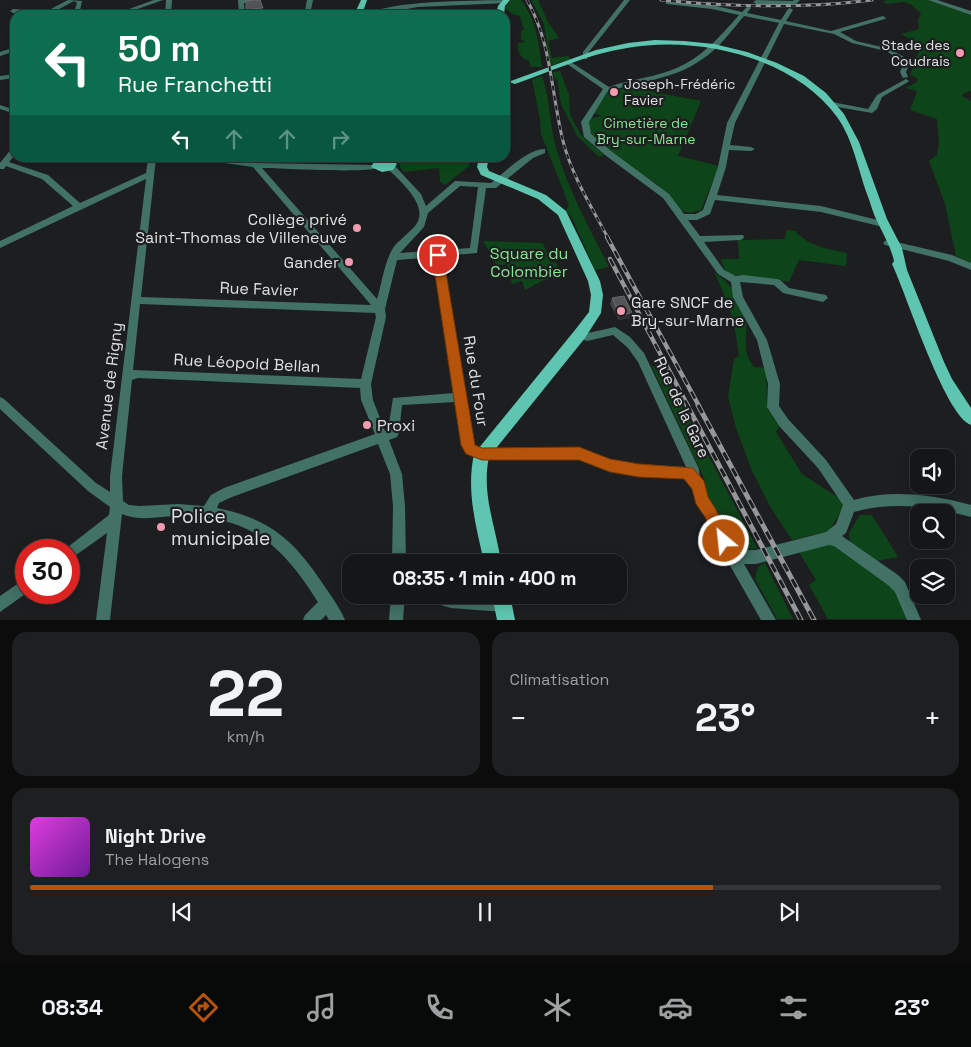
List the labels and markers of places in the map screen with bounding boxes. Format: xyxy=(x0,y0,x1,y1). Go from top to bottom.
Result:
place label: Stade des Coudrais xyxy=(882,36,950,70)
marker: Stade des Coudrais xyxy=(954,47,966,59)
place label: Joseph-Frédéric Favier xyxy=(624,75,736,109)
marker: Joseph-Frédéric Favier xyxy=(608,86,620,98)
place label: Collège privé Saint-Thomas de Villeneuve xyxy=(135,209,347,248)
marker: Collège privé Saint-Thomas de Villeneuve xyxy=(351,222,363,234)
pin xyxy=(417,234,459,276)
place label: Gander xyxy=(284,252,339,273)
marker: Gander xyxy=(343,256,355,268)
place label: Gare SNCF de Bry-sur-Marne xyxy=(631,292,744,331)
marker: Gare SNCF de Bry-sur-Marne xyxy=(615,305,627,317)
place label: Proxi xyxy=(377,415,415,436)
marker: Proxi xyxy=(361,419,373,431)
place label: Police municipale xyxy=(171,504,270,551)
marker: Police municipale xyxy=(155,521,167,533)

